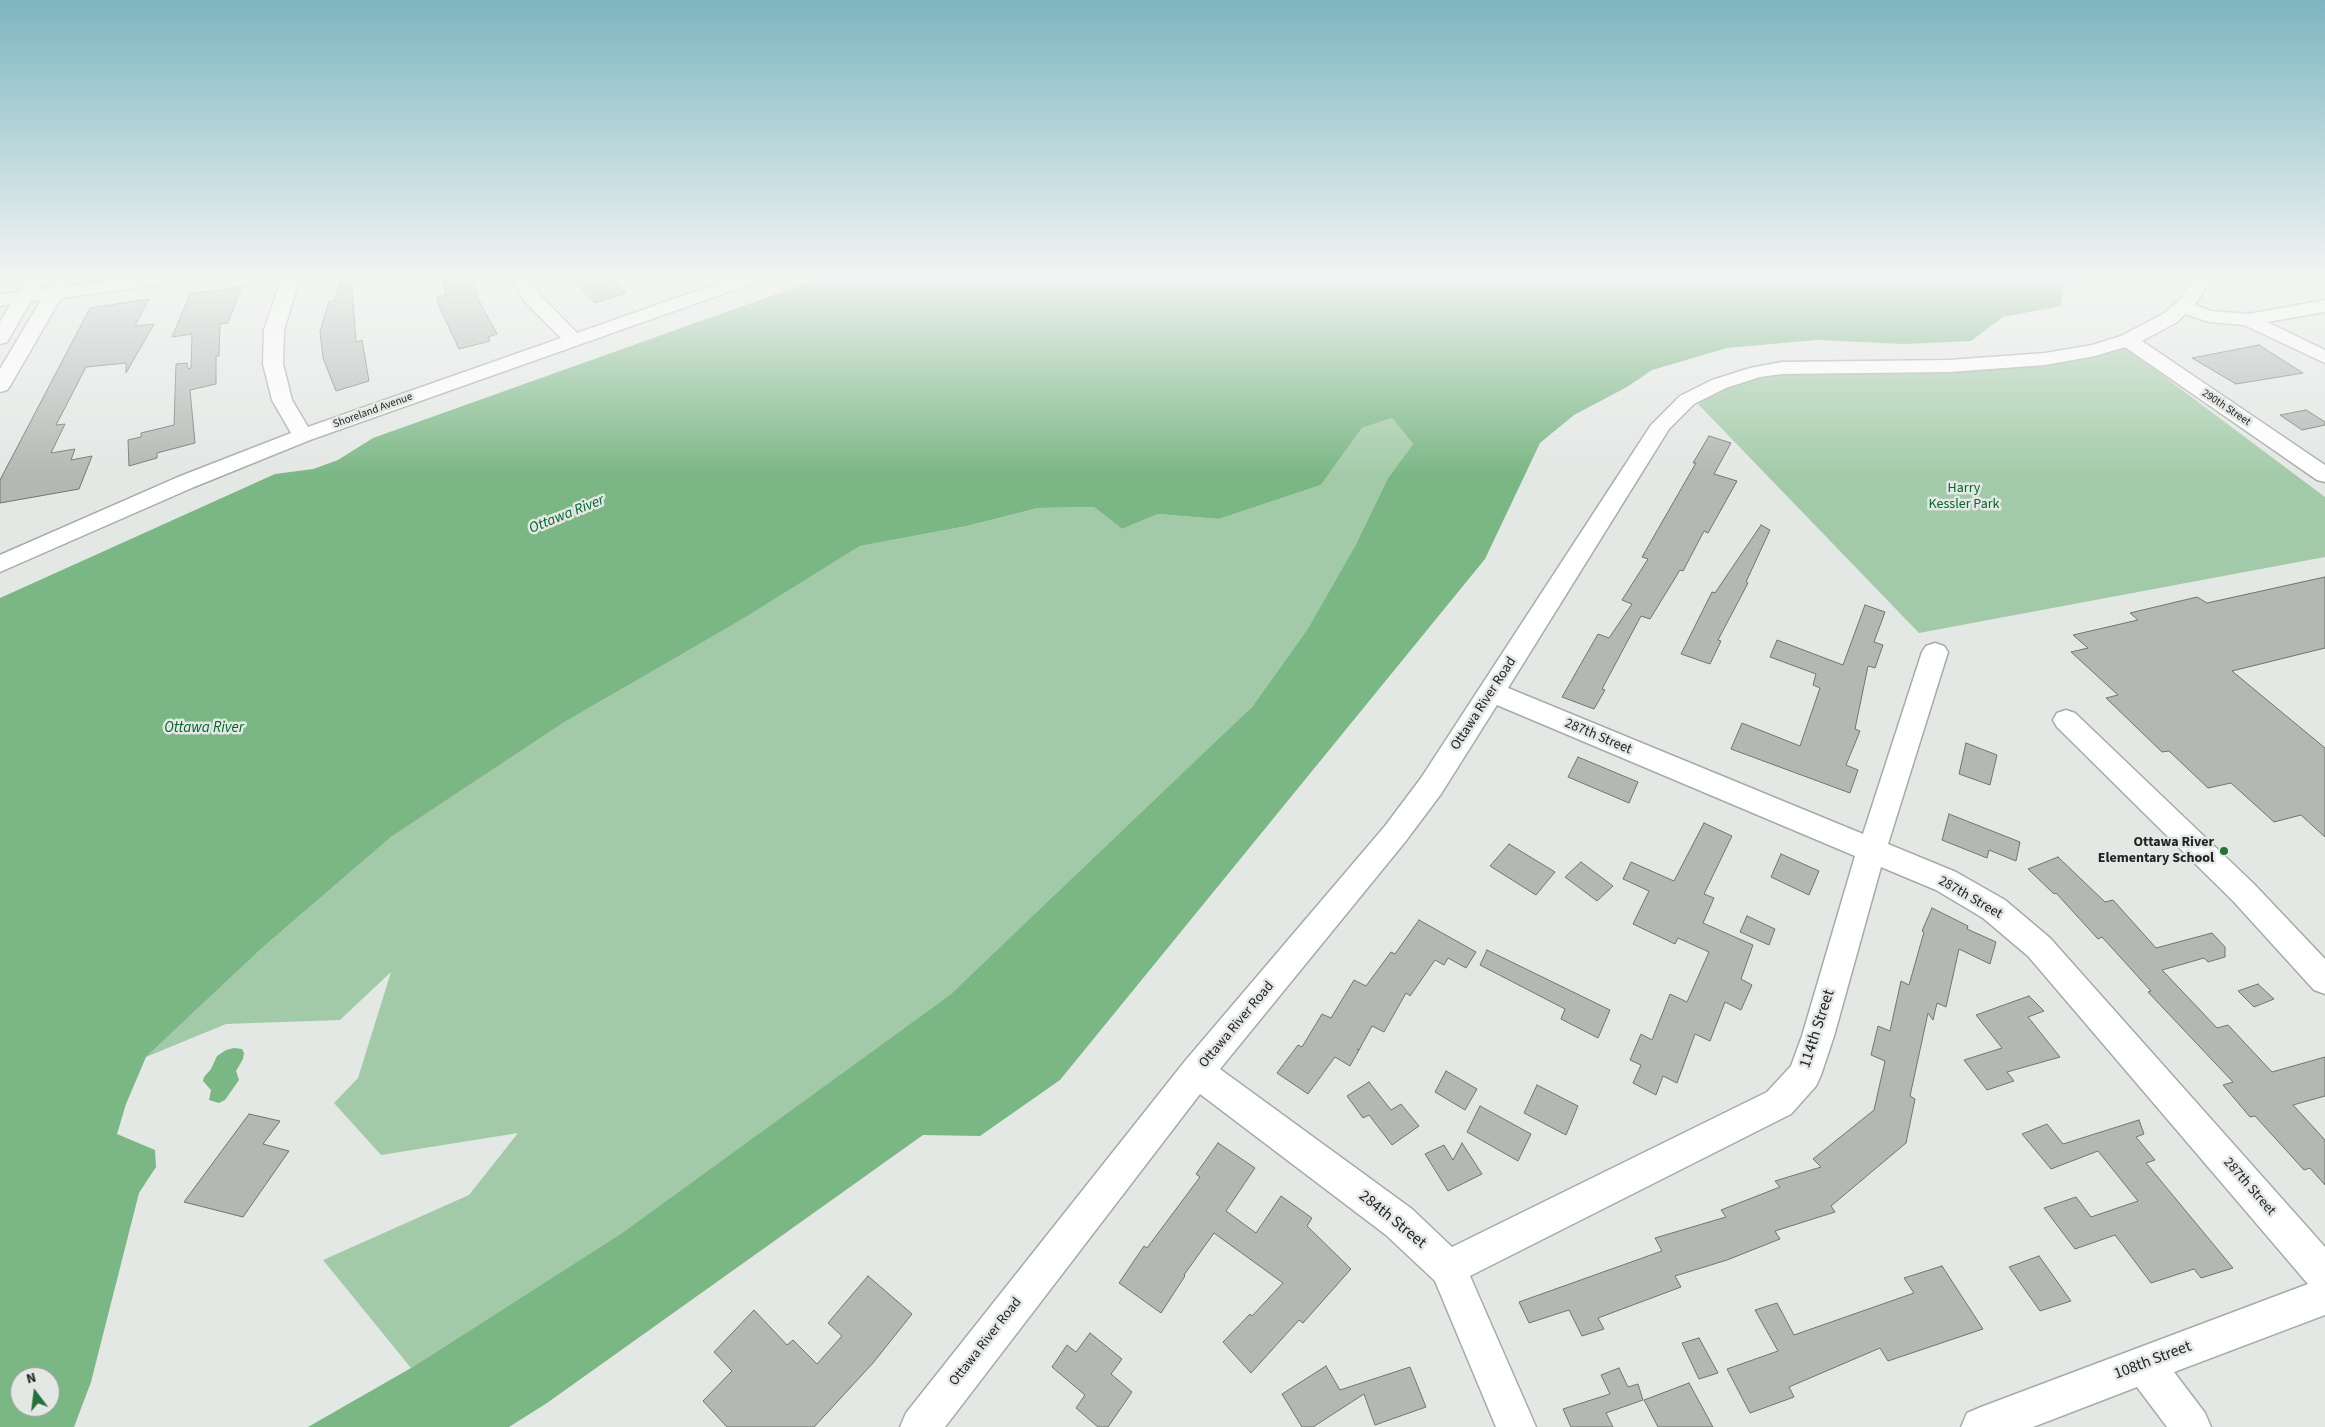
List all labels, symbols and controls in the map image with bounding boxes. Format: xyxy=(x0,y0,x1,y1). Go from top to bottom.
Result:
street label: 290th Street xyxy=(2199,387,2253,429)
street label: Shoreland Avenue xyxy=(331,391,415,431)
park label: Harry Kessler Park xyxy=(1928,481,2000,514)
water label: Ottawa River xyxy=(527,492,607,538)
street label: Ottawa River Road xyxy=(1448,654,1520,754)
street label: 287th Street xyxy=(1562,715,1634,759)
water label: Ottawa River xyxy=(164,720,244,738)
place label: Ottawa River Elementary School xyxy=(2098,835,2214,868)
marker: Ottawa River Elementary School xyxy=(2218,845,2230,857)
street label: 287th Street xyxy=(1935,873,2005,923)
street label: Ottawa River Road xyxy=(1196,978,1278,1072)
street label: 114th Street xyxy=(1796,987,1840,1071)
street label: 287th Street xyxy=(2219,1155,2279,1219)
street label: 284th Street xyxy=(1354,1187,1430,1253)
street label: Ottawa River Road xyxy=(946,1294,1026,1390)
street label: 108th Street xyxy=(2112,1337,2194,1385)
north arrow xyxy=(10,1367,60,1417)
text: N xyxy=(24,1368,38,1389)

